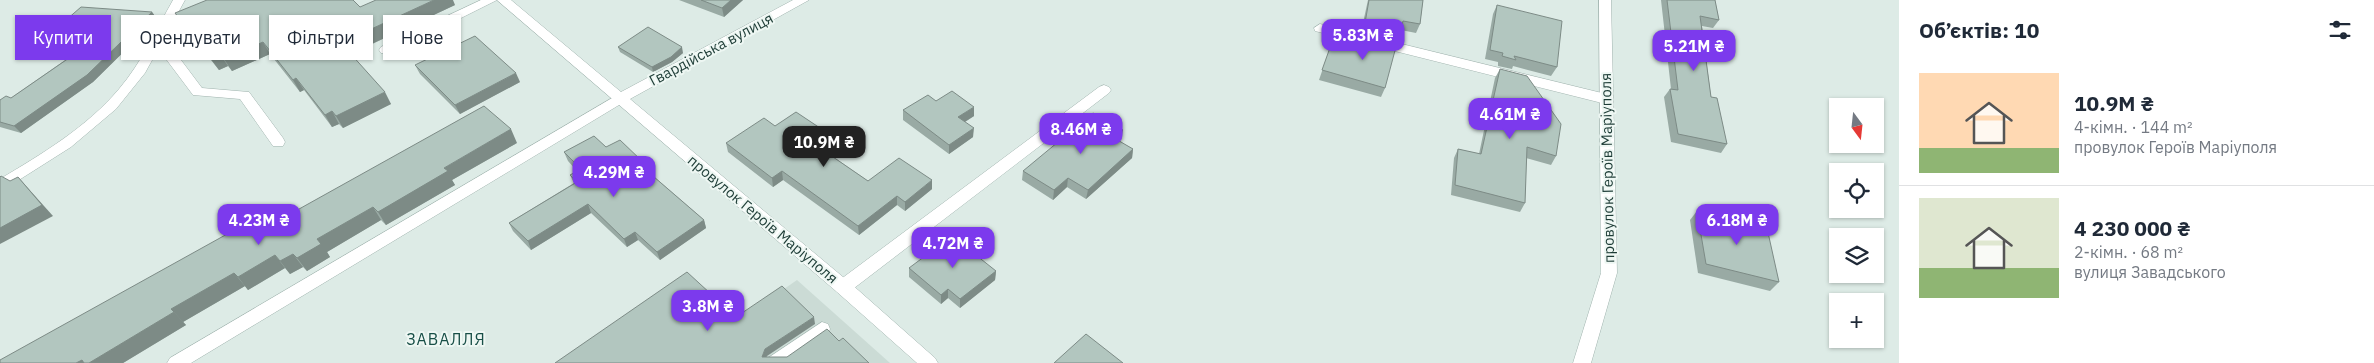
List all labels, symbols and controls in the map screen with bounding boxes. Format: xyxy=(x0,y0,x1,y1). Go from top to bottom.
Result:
street label: Гвардійська вулиця xyxy=(646,8,776,90)
chip: Купити xyxy=(15,15,111,60)
chip: Орендувати xyxy=(121,15,259,60)
chip: Фільтри xyxy=(269,15,373,60)
chip: Нове xyxy=(383,15,461,60)
text: Об’єктів: 10 xyxy=(1919,16,2039,44)
icon: filters xyxy=(2326,16,2354,44)
pin: 5.83M ₴ xyxy=(1317,18,1409,61)
text: 5.83M ₴ xyxy=(1333,25,1393,45)
pin: 5.21M ₴ xyxy=(1648,30,1740,72)
text: 5.21M ₴ xyxy=(1664,36,1724,56)
street label: провулок Героїв Маріуполя xyxy=(1596,73,1618,263)
text: 10.9M ₴ xyxy=(2074,89,2154,117)
icon: home xyxy=(1959,93,2019,153)
pin: 4.61M ₴ xyxy=(1464,98,1556,140)
north arrow xyxy=(1829,98,1884,152)
map controls xyxy=(1829,98,1884,348)
text: 4.61M ₴ xyxy=(1480,104,1540,124)
pin: 8.46M ₴ xyxy=(1035,112,1127,155)
text: 4-кімн. · 144 m² xyxy=(2074,117,2193,137)
text: 8.46M ₴ xyxy=(1051,119,1111,139)
pin: 10.9M ₴ xyxy=(778,126,870,168)
text: 10.9M ₴ xyxy=(794,132,854,152)
text: провулок Героїв Маріуполя xyxy=(2074,137,2277,157)
street label: провулок Героїв Маріуполя xyxy=(684,151,842,287)
pin: 4.29M ₴ xyxy=(568,156,660,198)
text: 4.29M ₴ xyxy=(584,162,644,182)
button: locate xyxy=(1829,163,1884,218)
pin: 4.23M ₴ xyxy=(213,204,305,246)
pin: 6.18M ₴ xyxy=(1691,204,1783,246)
text: 4.23M ₴ xyxy=(229,210,289,230)
text: 6.18M ₴ xyxy=(1707,210,1767,230)
text: 4 230 000 ₴ xyxy=(2074,214,2191,242)
icon: home xyxy=(1959,218,2019,278)
pin: 4.72M ₴ xyxy=(907,226,999,269)
button: layers xyxy=(1829,228,1884,283)
text: 4.72M ₴ xyxy=(923,233,983,253)
text: 2-кімн. · 68 m² xyxy=(2074,242,2183,262)
text: вулиця Завадського xyxy=(2074,262,2226,282)
pin: 3.8M ₴ xyxy=(667,290,749,332)
button: + xyxy=(1829,293,1884,348)
text: 3.8M ₴ xyxy=(682,296,734,316)
district label: ЗАВАЛЛЯ xyxy=(406,329,486,349)

